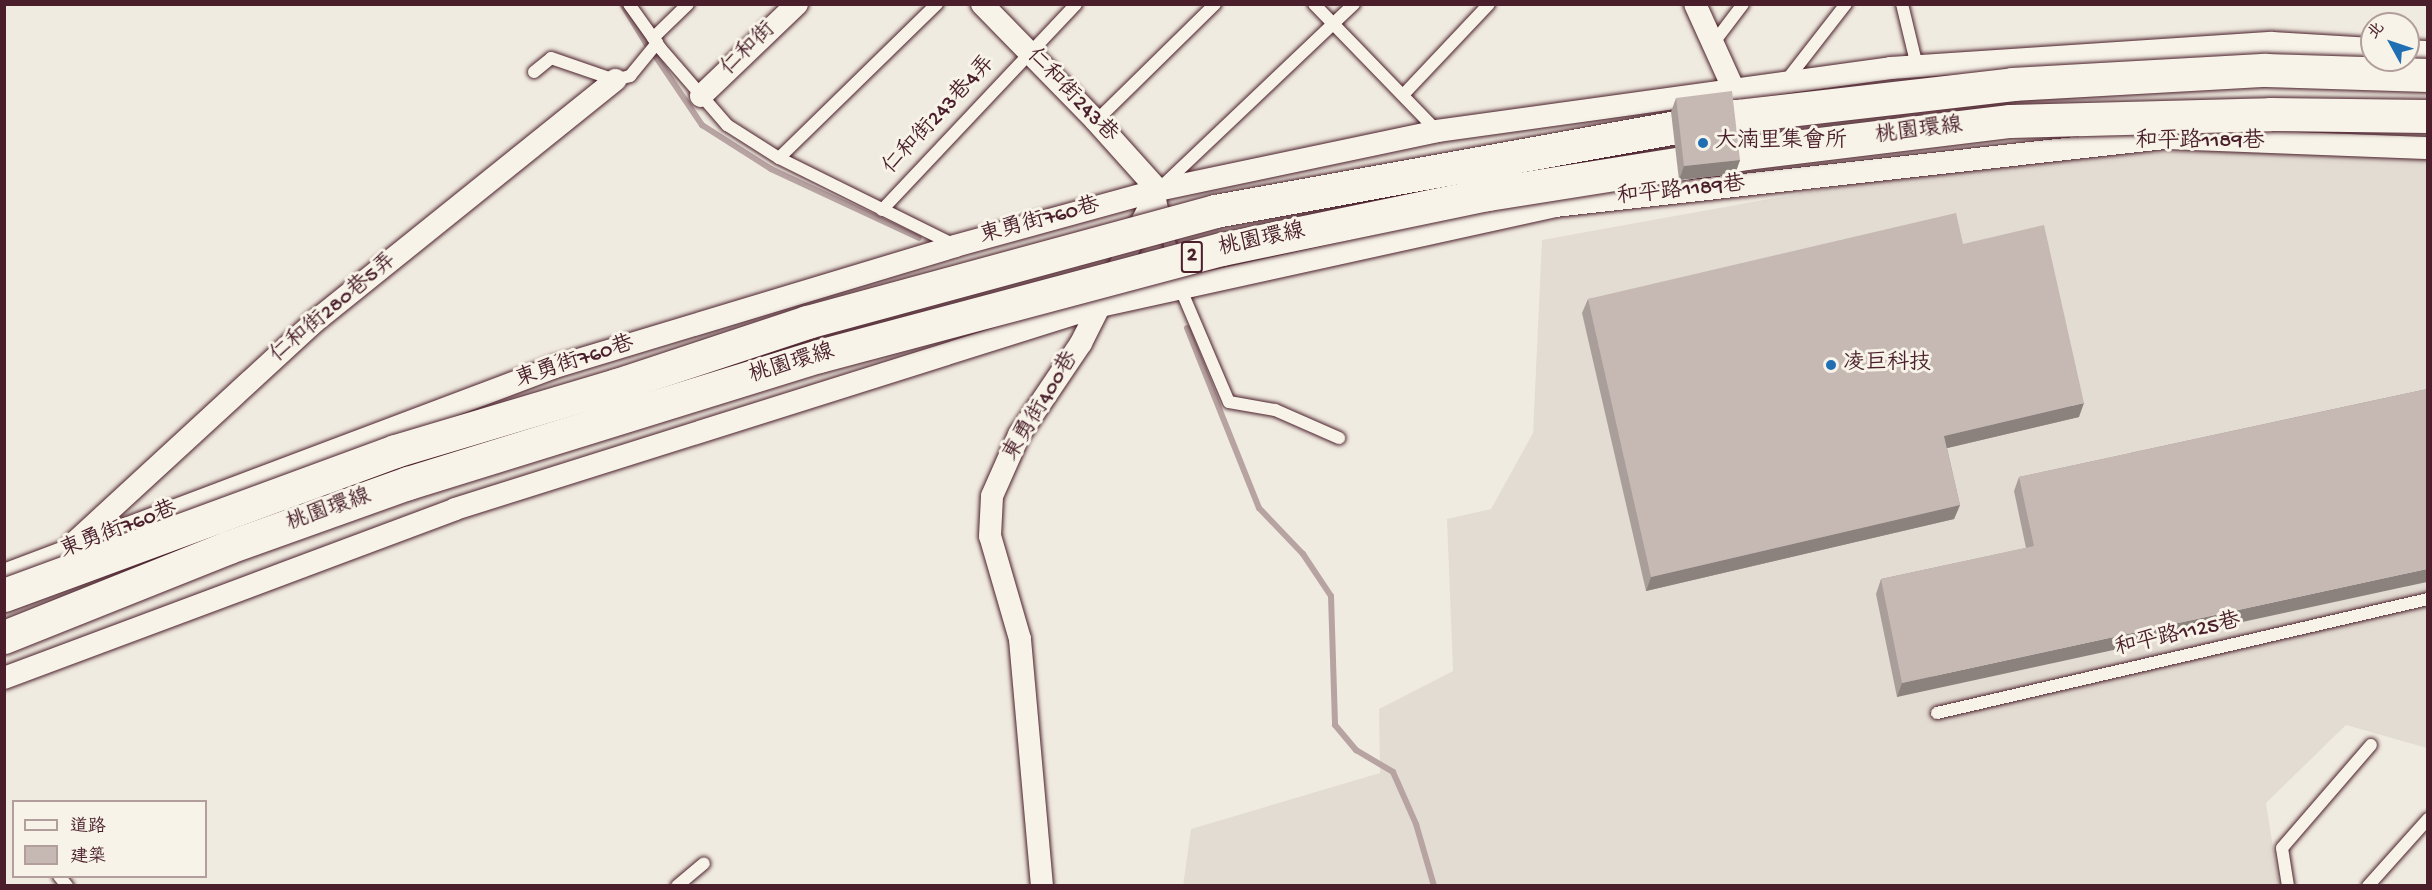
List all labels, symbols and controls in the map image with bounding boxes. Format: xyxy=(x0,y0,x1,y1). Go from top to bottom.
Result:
north arrow xyxy=(2360,12,2420,72)
street label: 仁和街 xyxy=(716,18,782,82)
text: 北 xyxy=(2365,19,2390,44)
street label: 仁和街243巷 xyxy=(1020,43,1122,149)
street label: 仁和街243巷4弄 xyxy=(878,51,1002,181)
street label: 桃園環線 xyxy=(1874,114,1964,150)
place label: 大湳里集會所 xyxy=(1715,130,1847,156)
street label: 和平路1189巷 xyxy=(2136,130,2264,156)
marker: 大湳里集會所 xyxy=(1696,136,1710,150)
street label: 和平路1189巷 xyxy=(1616,172,1746,212)
street label: 東勇街760巷 xyxy=(977,193,1103,251)
street label: 桃園環線 xyxy=(1216,219,1308,263)
road number: 2 xyxy=(1180,239,1204,275)
street label: 仁和街280巷5弄 xyxy=(265,248,403,370)
street label: 東勇街760巷 xyxy=(512,331,638,395)
street label: 桃園環線 xyxy=(746,340,838,390)
street label: 東勇街400巷 xyxy=(999,347,1085,467)
place label: 凌巨科技 xyxy=(1843,352,1931,378)
marker: 凌巨科技 xyxy=(1824,358,1838,372)
street label: 桃園環線 xyxy=(283,484,375,538)
street label: 東勇街760巷 xyxy=(57,497,181,565)
street label: 和平路1125巷 xyxy=(2113,609,2243,663)
legend xyxy=(12,800,207,878)
text: 道路 xyxy=(70,817,106,838)
text: 建築 xyxy=(70,847,106,868)

